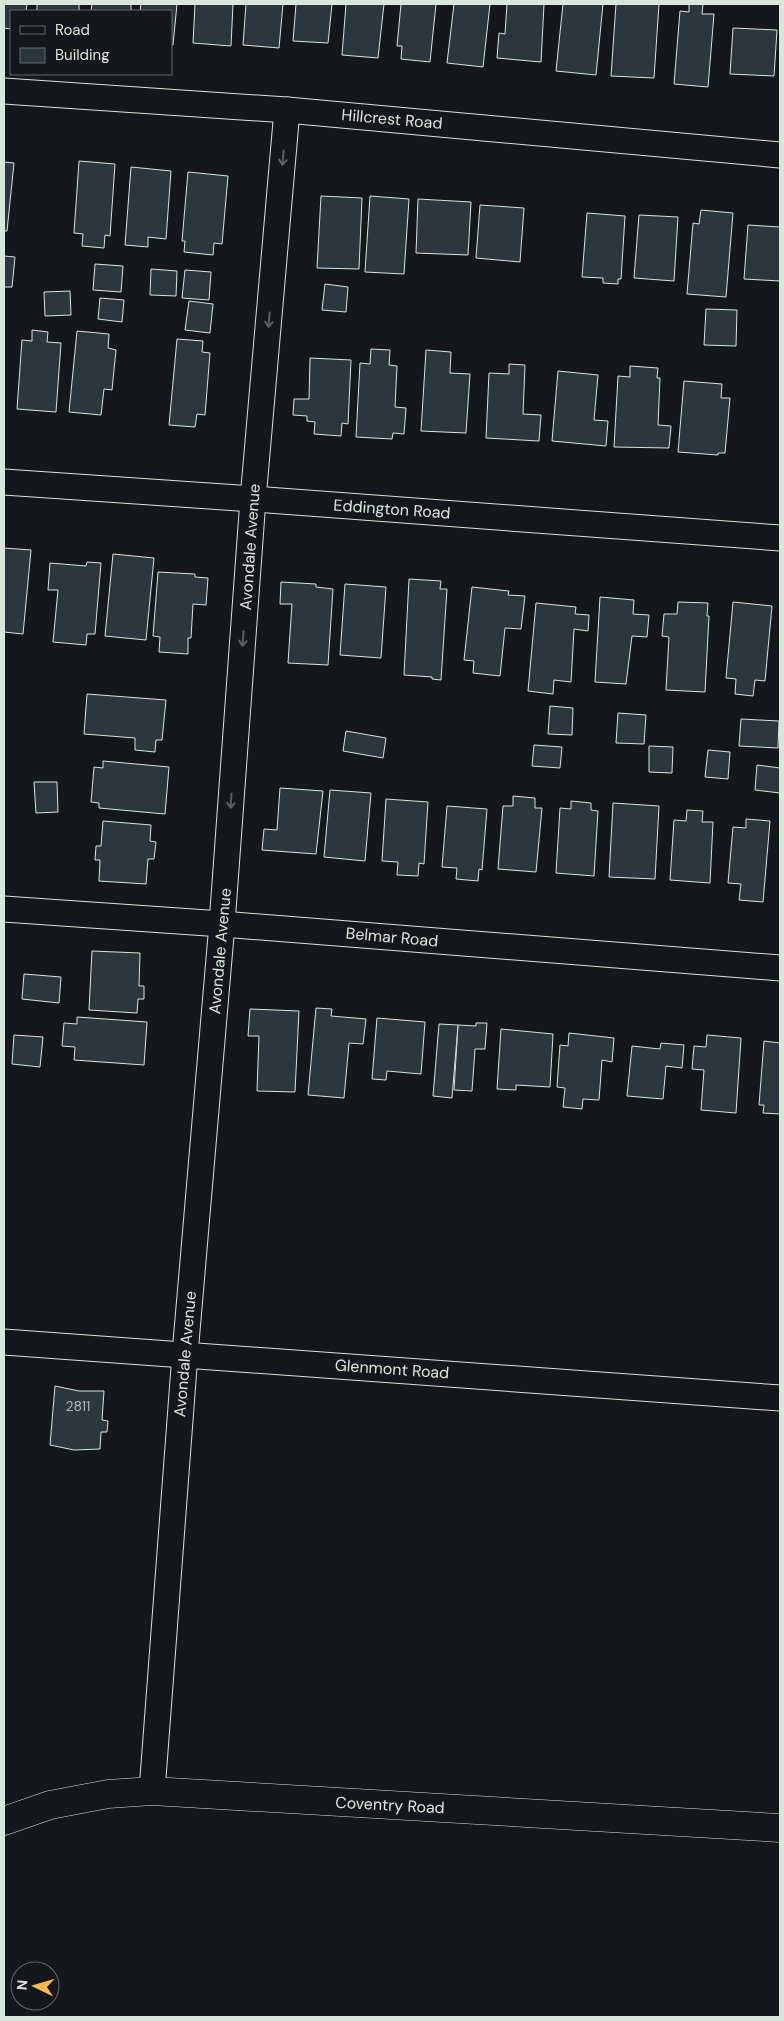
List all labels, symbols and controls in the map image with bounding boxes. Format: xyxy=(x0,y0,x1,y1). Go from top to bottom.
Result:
legend xyxy=(10,10,172,75)
text: Road xyxy=(55,20,90,40)
text: Building xyxy=(55,45,110,65)
street label: Hillcrest Road xyxy=(341,104,443,134)
one-way arrow xyxy=(278,150,288,166)
one-way arrow xyxy=(264,312,274,328)
street label: Avondale Avenue xyxy=(235,483,265,611)
street label: Eddington Road xyxy=(333,494,451,524)
one-way arrow xyxy=(238,631,248,647)
one-way arrow xyxy=(226,793,236,809)
street label: Avondale Avenue xyxy=(204,887,236,1015)
street label: Belmar Road xyxy=(345,923,439,951)
street label: Avondale Avenue xyxy=(169,1290,201,1418)
street label: Glenmont Road xyxy=(334,1355,450,1383)
house number: 2811 xyxy=(66,1397,90,1415)
street label: Coventry Road xyxy=(335,1792,445,1818)
north arrow xyxy=(10,1961,60,2011)
text: N xyxy=(13,1979,31,1991)

